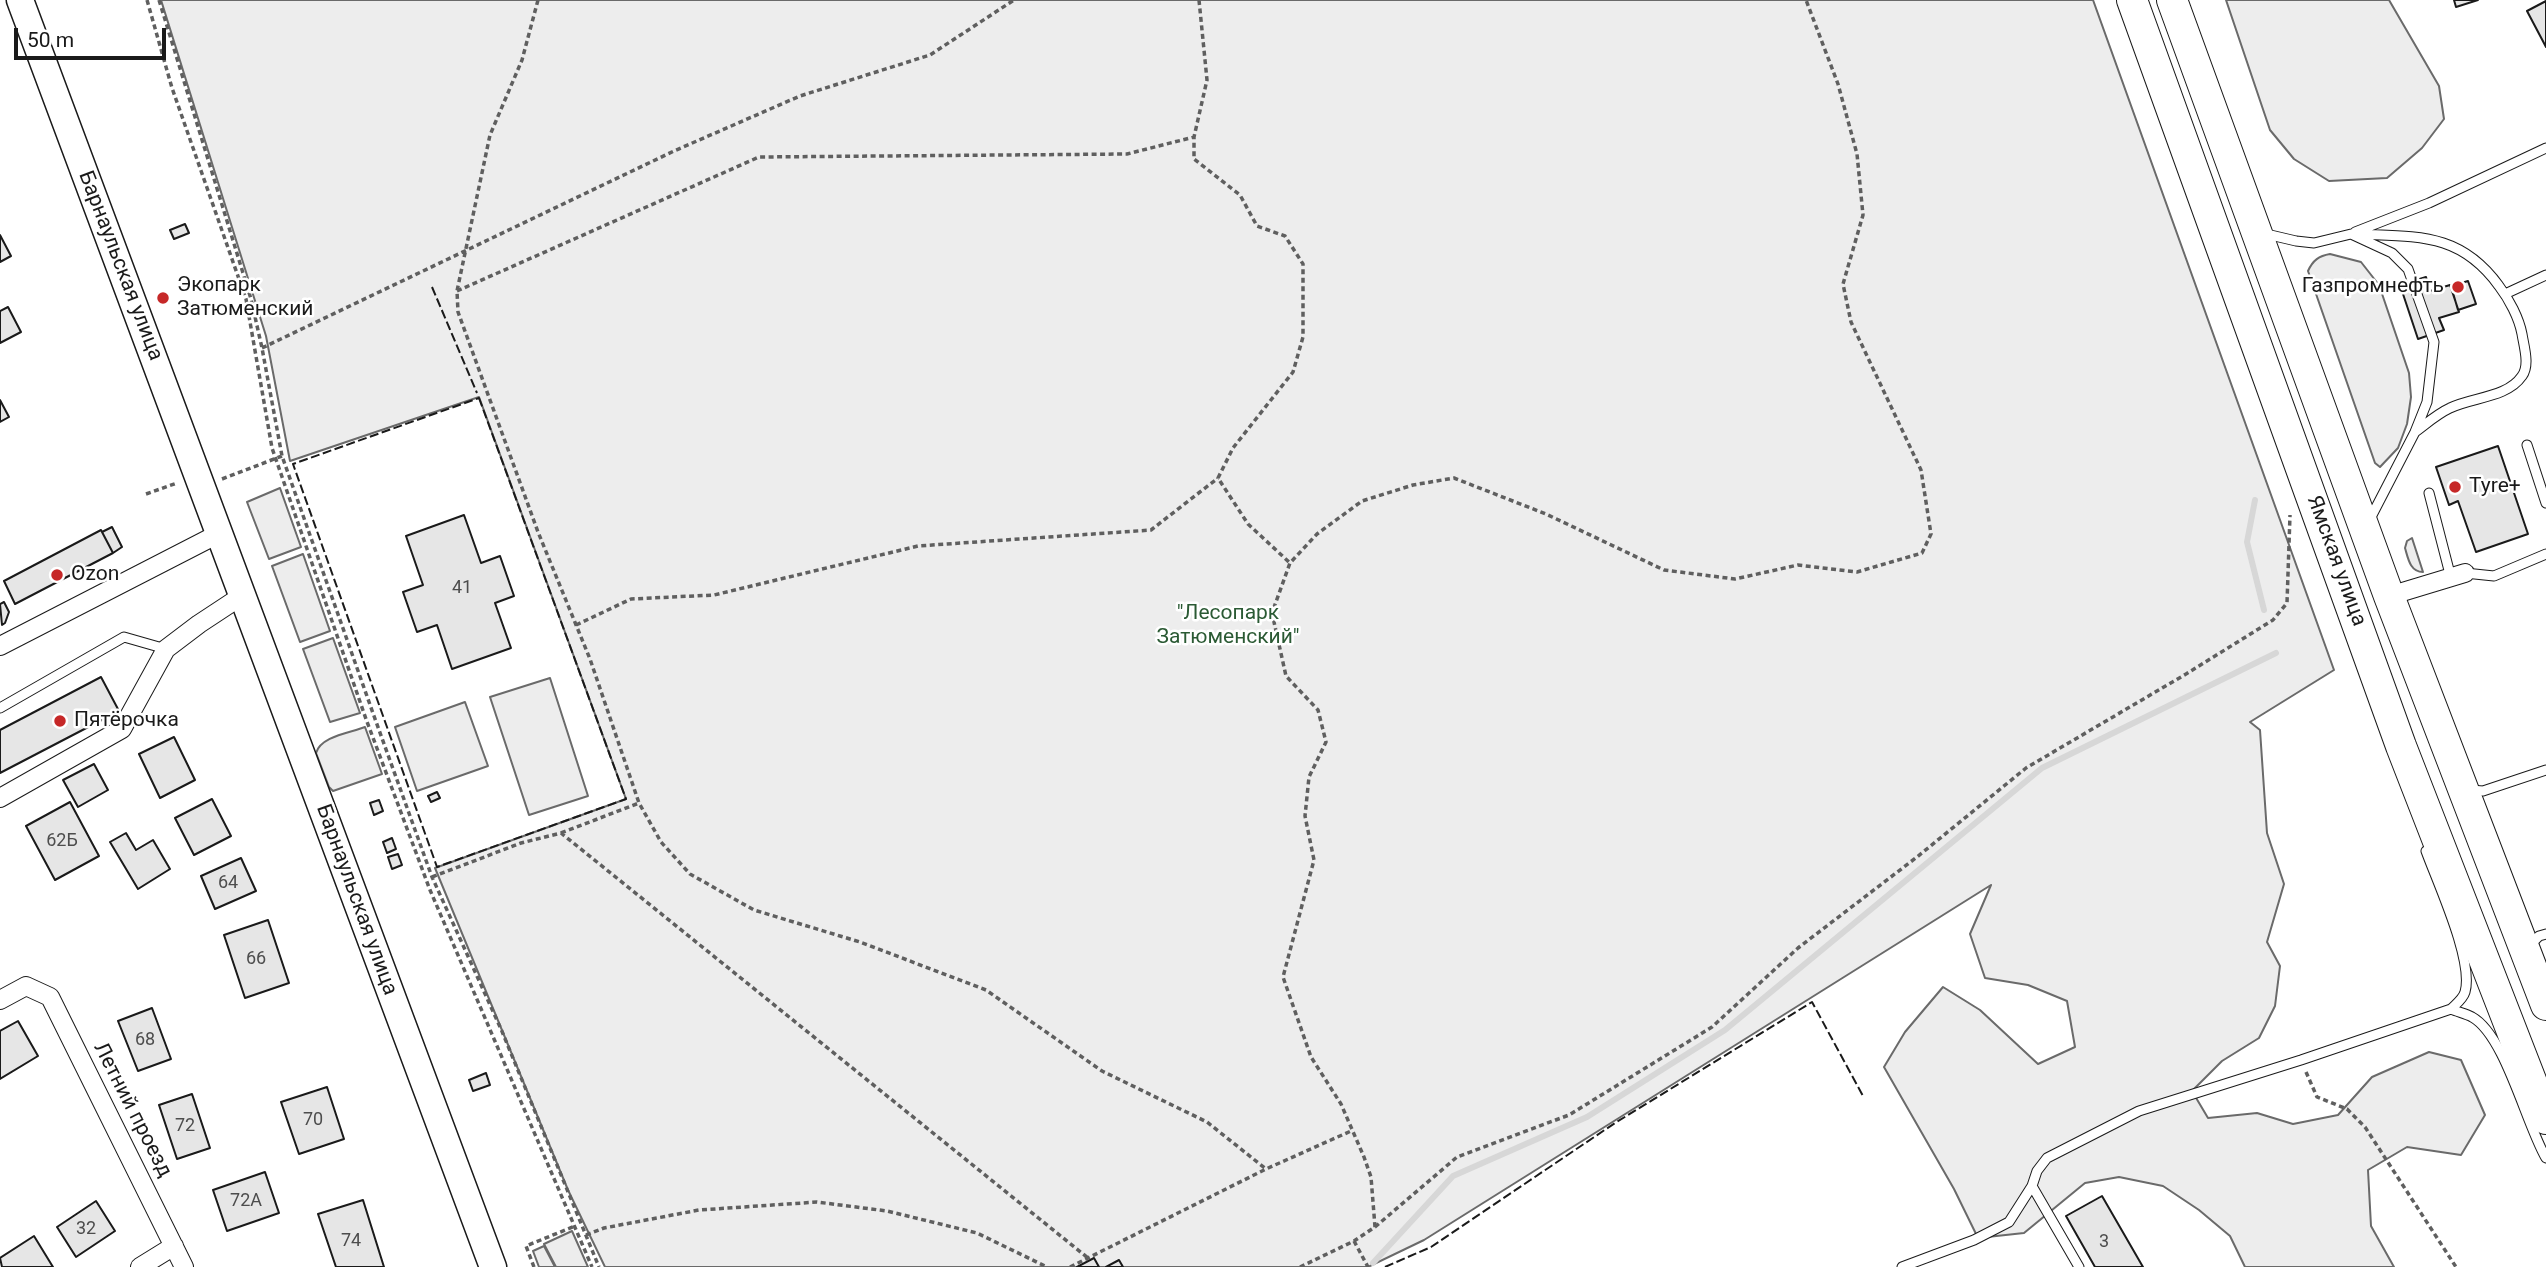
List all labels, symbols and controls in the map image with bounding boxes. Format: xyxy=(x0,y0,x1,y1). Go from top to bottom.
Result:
scale bar xyxy=(18,14,170,58)
text: 50 m xyxy=(27,28,74,52)
street label: Барнаульская улица xyxy=(72,168,168,364)
place label: Экопарк Затюменский xyxy=(177,273,313,323)
place label: Газпромнефть xyxy=(2302,274,2444,300)
marker: Газпромнефть xyxy=(2450,279,2466,295)
marker: Экопарк Затюменский xyxy=(155,290,171,306)
place label: Tyre+ xyxy=(2469,474,2521,500)
marker: Tyre+ xyxy=(2447,479,2463,495)
street label: Ямская улица xyxy=(2301,492,2371,630)
place label: Ozon xyxy=(71,562,119,588)
marker: Ozon xyxy=(49,567,65,583)
house number: 41 xyxy=(452,577,472,599)
park label: "Лесопарк Затюменский" xyxy=(1156,601,1300,651)
place label: Пятёрочка xyxy=(74,708,179,734)
marker: Пятёрочка xyxy=(52,713,68,729)
street label: Барнаульская улица xyxy=(310,801,402,999)
house number: 62Б xyxy=(46,830,78,852)
house number: 64 xyxy=(218,872,238,894)
house number: 66 xyxy=(246,948,266,970)
house number: 68 xyxy=(135,1029,155,1051)
street label: Летний проезд xyxy=(87,1038,177,1182)
house number: 70 xyxy=(303,1109,323,1131)
house number: 72 xyxy=(175,1115,195,1137)
house number: 72А xyxy=(230,1190,262,1212)
house number: 32 xyxy=(76,1218,96,1240)
house number: 74 xyxy=(341,1230,361,1252)
house number: 3 xyxy=(2099,1231,2109,1253)

